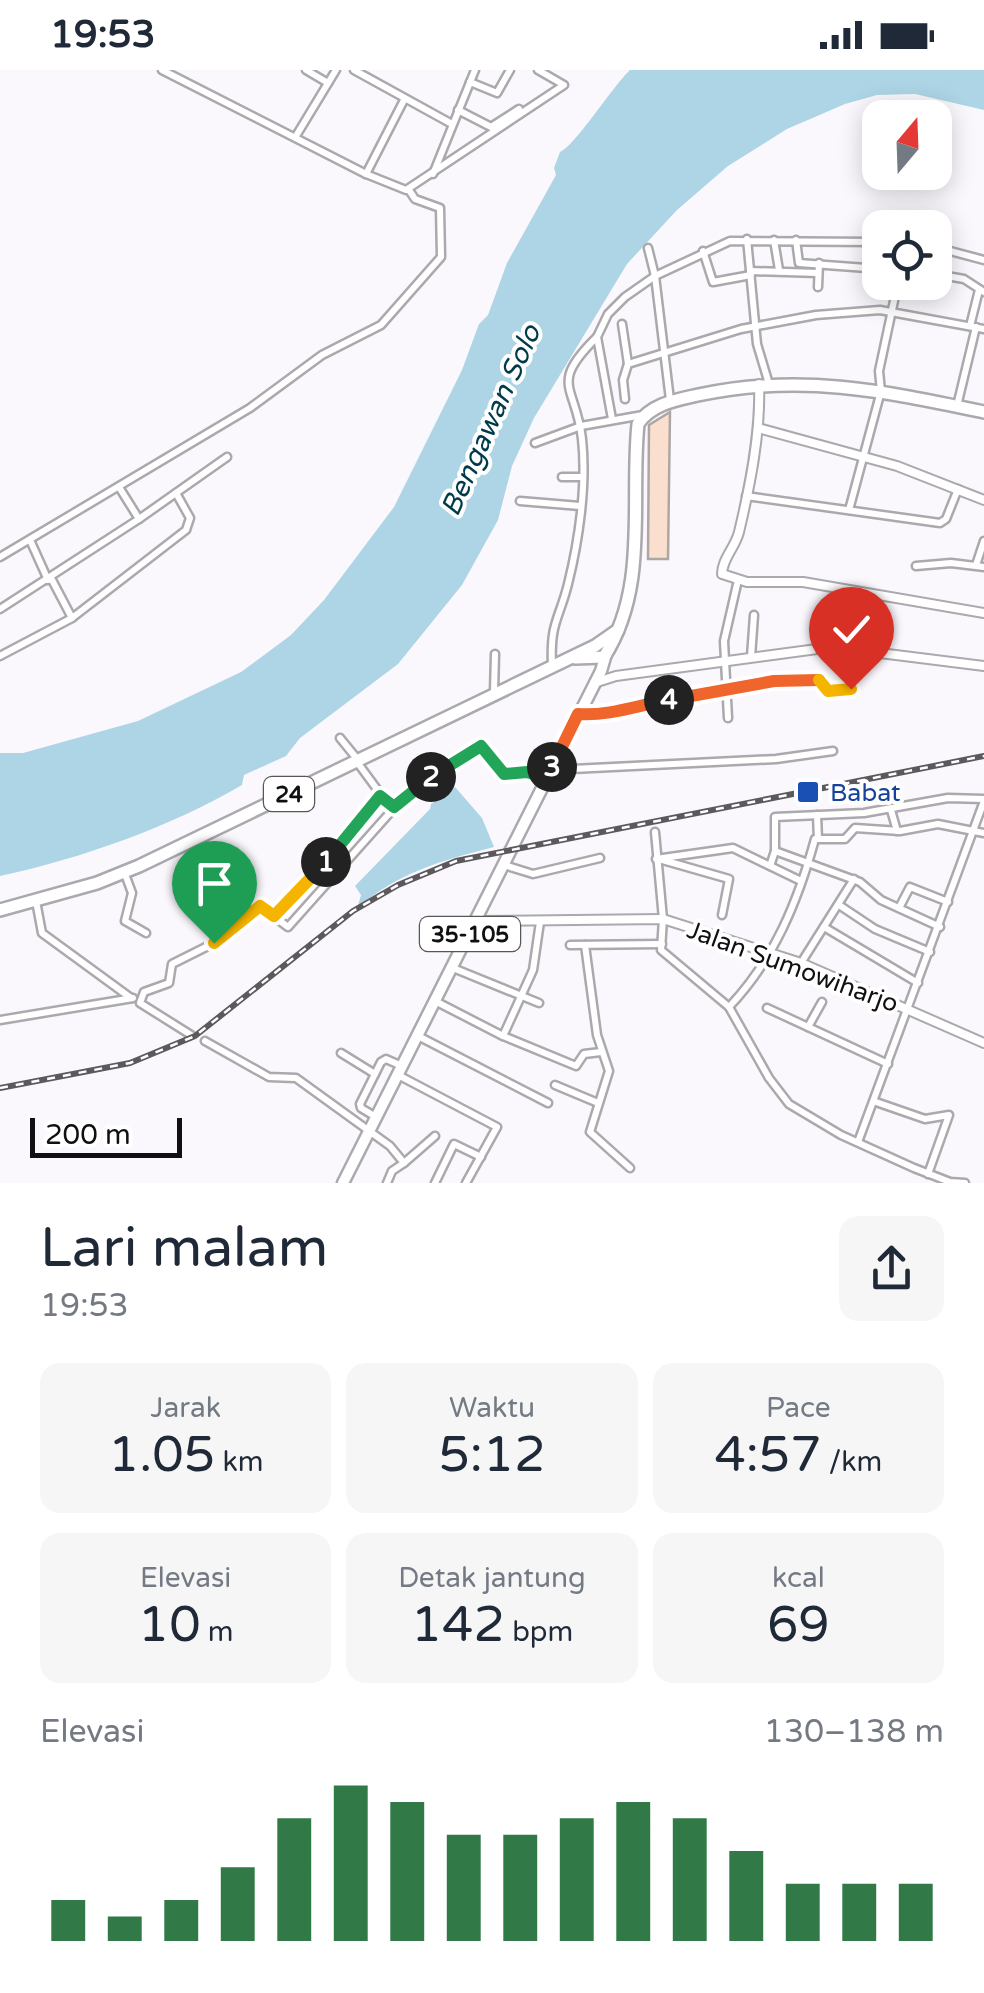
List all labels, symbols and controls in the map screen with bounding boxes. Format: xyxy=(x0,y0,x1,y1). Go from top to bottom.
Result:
text: 19:53 xyxy=(50,12,155,58)
north arrow xyxy=(862,100,952,190)
map controls xyxy=(862,100,952,300)
button: locate xyxy=(862,210,952,300)
water label: Bengawan Solo xyxy=(434,318,549,521)
pin xyxy=(809,587,894,690)
icon: check xyxy=(824,602,879,657)
pin: 4 xyxy=(644,675,694,725)
text: 4 xyxy=(660,683,678,717)
pin: 3 xyxy=(527,742,577,792)
text: 3 xyxy=(543,750,561,784)
pin: 2 xyxy=(406,752,456,802)
text: 2 xyxy=(422,760,440,794)
road number: 24 xyxy=(264,777,314,811)
place label: Babat xyxy=(830,778,901,808)
marker: Babat xyxy=(795,779,821,805)
pin: 1 xyxy=(301,837,351,887)
pin xyxy=(172,841,257,944)
text: 1 xyxy=(317,845,335,879)
icon: arrive xyxy=(187,856,242,911)
street label: Jalan Sumowiharjo xyxy=(683,915,902,1019)
road number: 35-105 xyxy=(420,917,520,951)
scale bar xyxy=(30,1113,182,1158)
text: 200 m xyxy=(45,1118,131,1152)
text: Lari malam xyxy=(40,1216,328,1282)
button: share xyxy=(839,1216,944,1321)
text: 19:53 xyxy=(40,1287,129,1325)
text: Jarak xyxy=(150,1391,221,1425)
text: Waktu xyxy=(449,1391,535,1425)
text: Pace xyxy=(766,1391,831,1425)
text: 1.05 xyxy=(108,1425,215,1485)
text: 5:12 xyxy=(438,1425,546,1485)
text: 4:57 xyxy=(714,1425,822,1485)
text: km xyxy=(215,1445,263,1479)
text: /km xyxy=(822,1445,882,1479)
text: Elevasi xyxy=(140,1561,231,1595)
text: Detak jantung xyxy=(398,1561,586,1595)
text: kcal xyxy=(772,1561,825,1595)
text: 10 xyxy=(138,1595,201,1655)
text: 142 xyxy=(411,1595,505,1655)
text: 69 xyxy=(767,1595,830,1655)
text: m xyxy=(201,1615,234,1649)
text: bpm xyxy=(505,1615,573,1649)
text: Elevasi xyxy=(40,1713,144,1751)
text: 130–138 m xyxy=(764,1713,944,1751)

